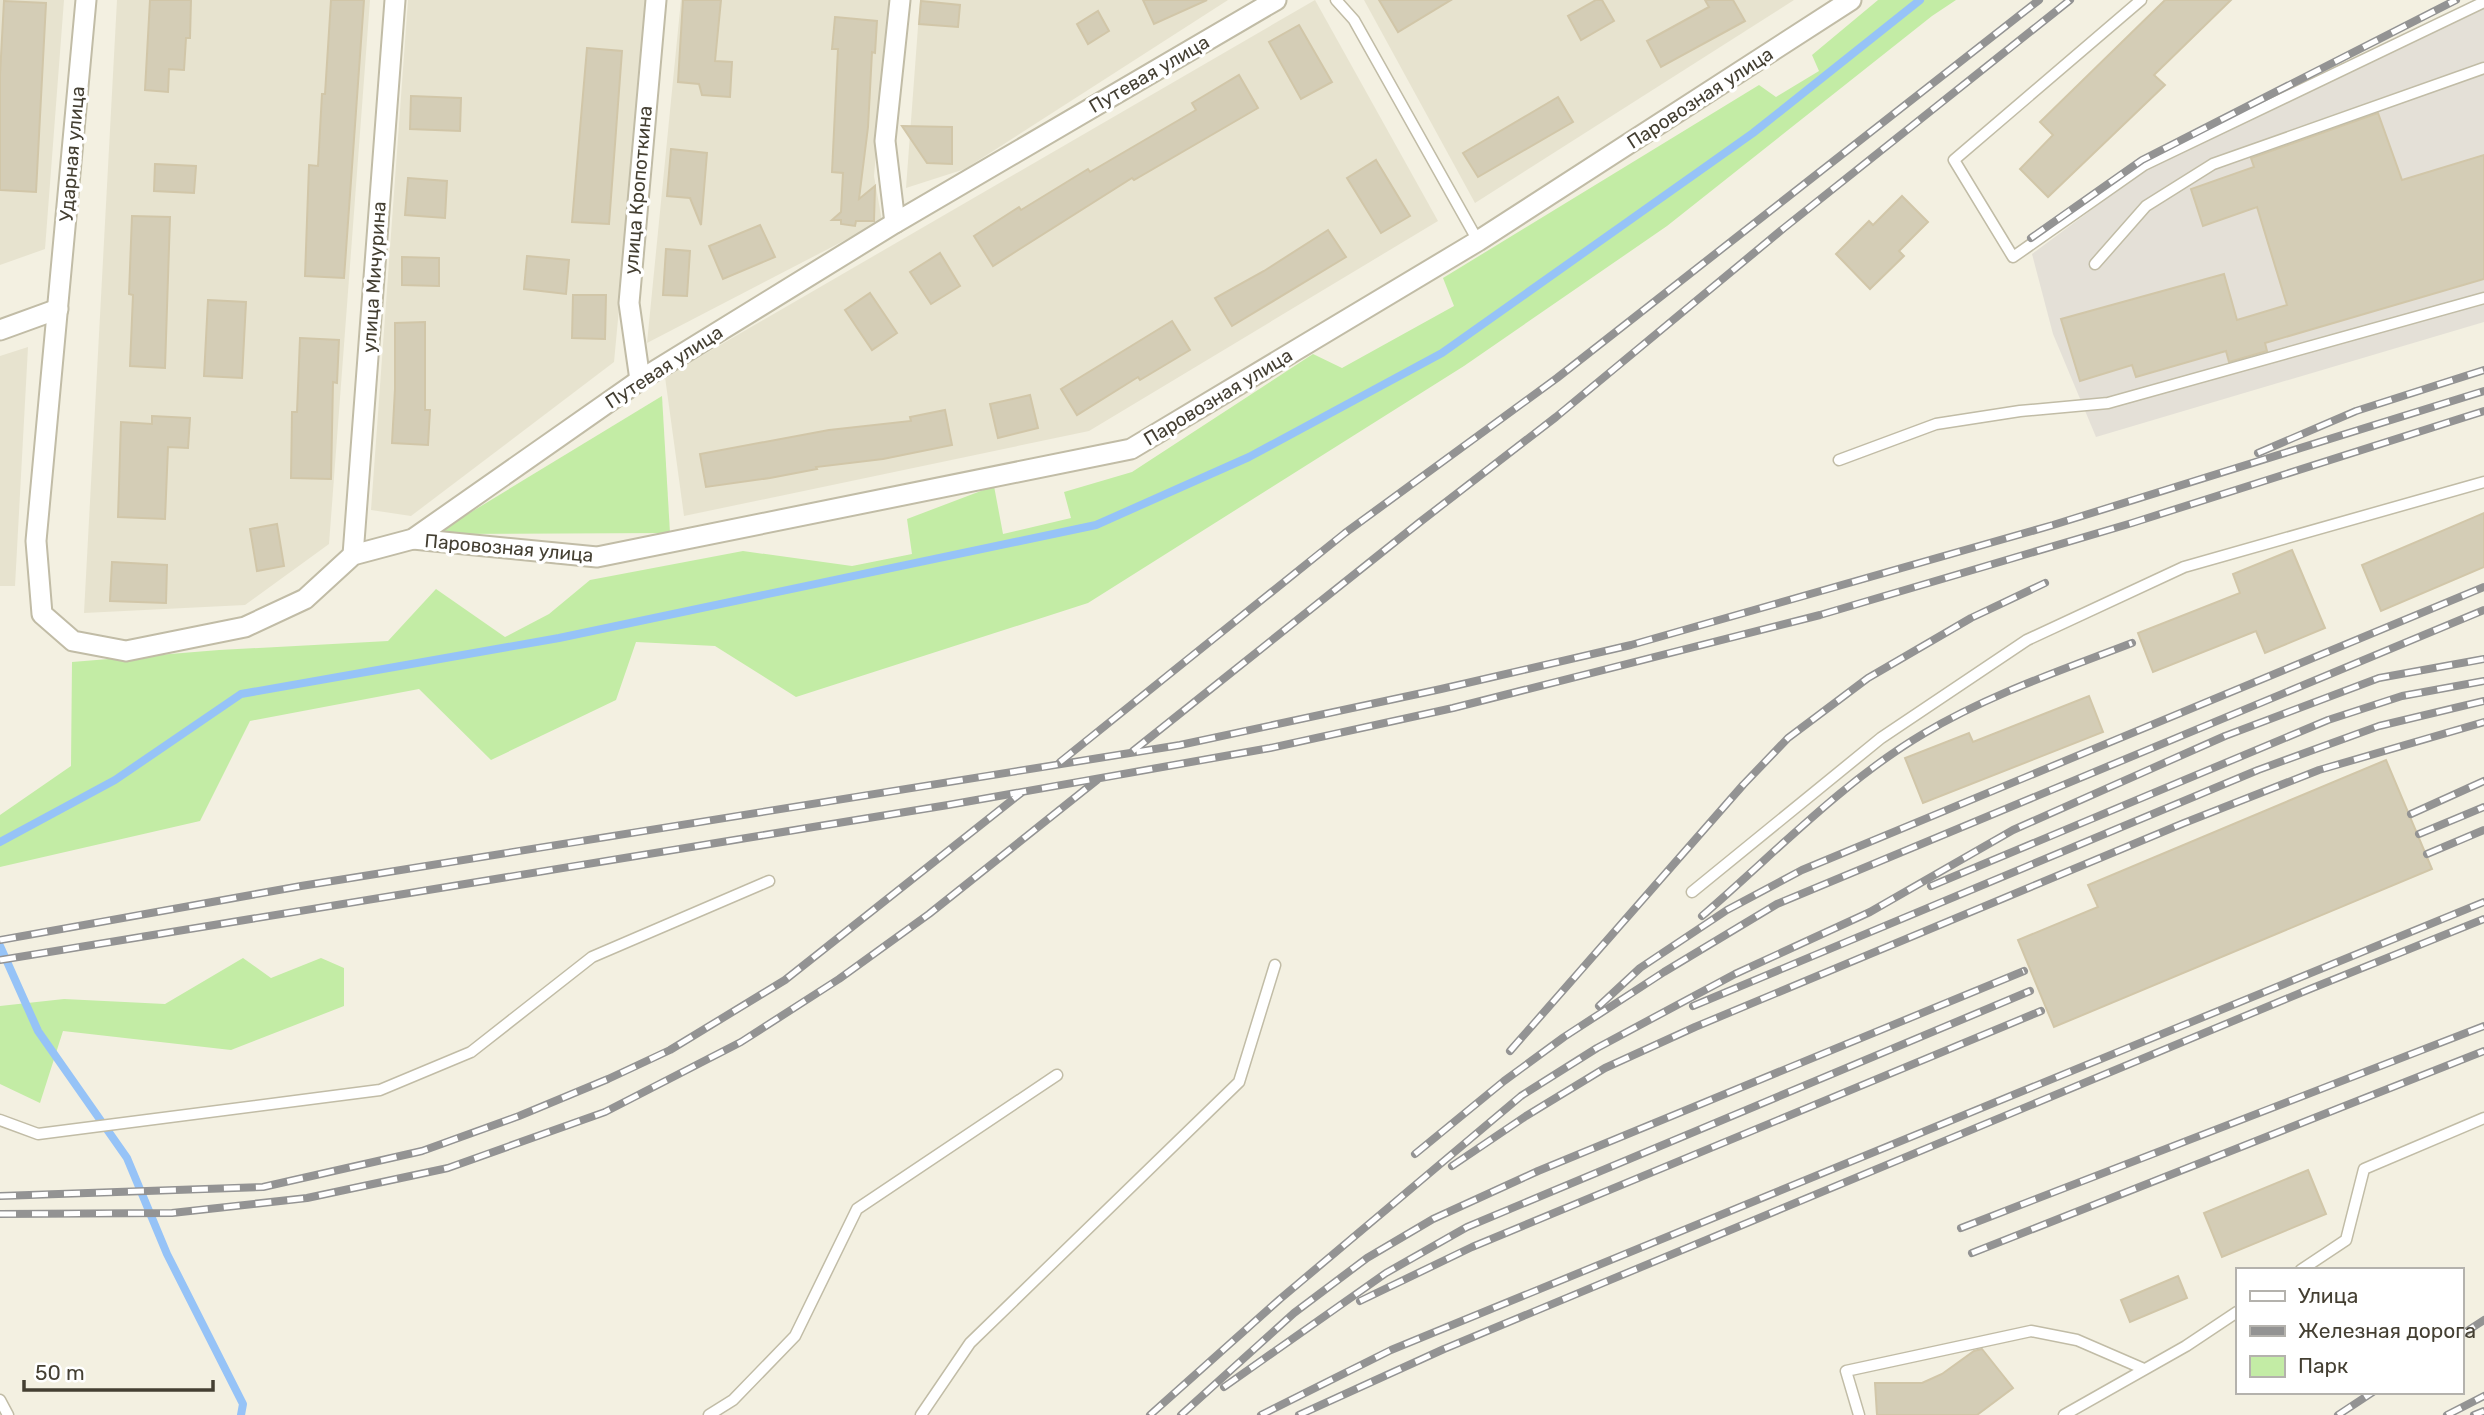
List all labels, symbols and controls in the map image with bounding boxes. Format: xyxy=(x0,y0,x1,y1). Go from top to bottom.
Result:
street label: Путевая улица xyxy=(1085,30,1213,118)
street label: Паровозная улица xyxy=(1623,42,1777,154)
street label: Ударная улица xyxy=(55,85,89,223)
street label: улица Кропоткина xyxy=(619,105,657,275)
street label: улица Мичурина xyxy=(357,200,391,354)
street label: Путевая улица xyxy=(601,321,727,413)
street label: Паровозная улица xyxy=(1140,344,1296,450)
street label: Паровозная улица xyxy=(424,529,594,567)
legend xyxy=(2236,1268,2463,1394)
text: Улица xyxy=(2298,1283,2358,1308)
text: Железная дорога xyxy=(2298,1318,2476,1343)
scale bar xyxy=(24,1348,214,1392)
text: Парк xyxy=(2298,1353,2348,1378)
text: 50 m xyxy=(35,1360,85,1385)

